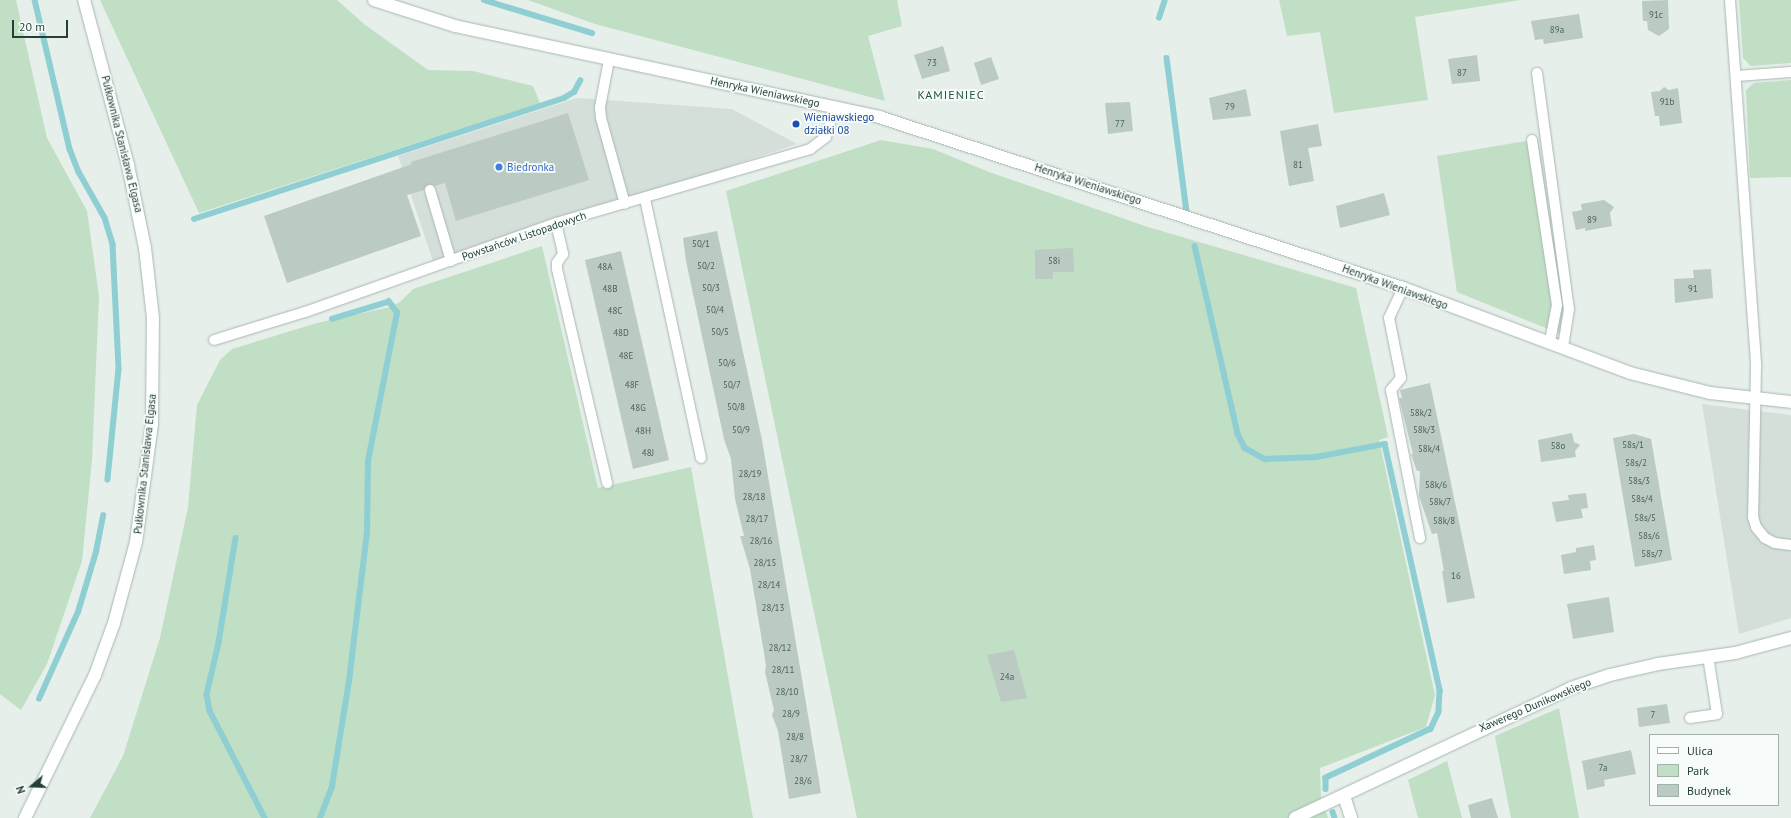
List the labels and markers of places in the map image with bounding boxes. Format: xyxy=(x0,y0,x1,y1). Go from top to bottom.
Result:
place label: Wieniawskiego działki 08 xyxy=(804,111,874,137)
marker: Wieniawskiego działki 08 xyxy=(791,119,801,129)
place label: Biedronka xyxy=(507,160,554,174)
marker: Biedronka xyxy=(494,162,504,172)

